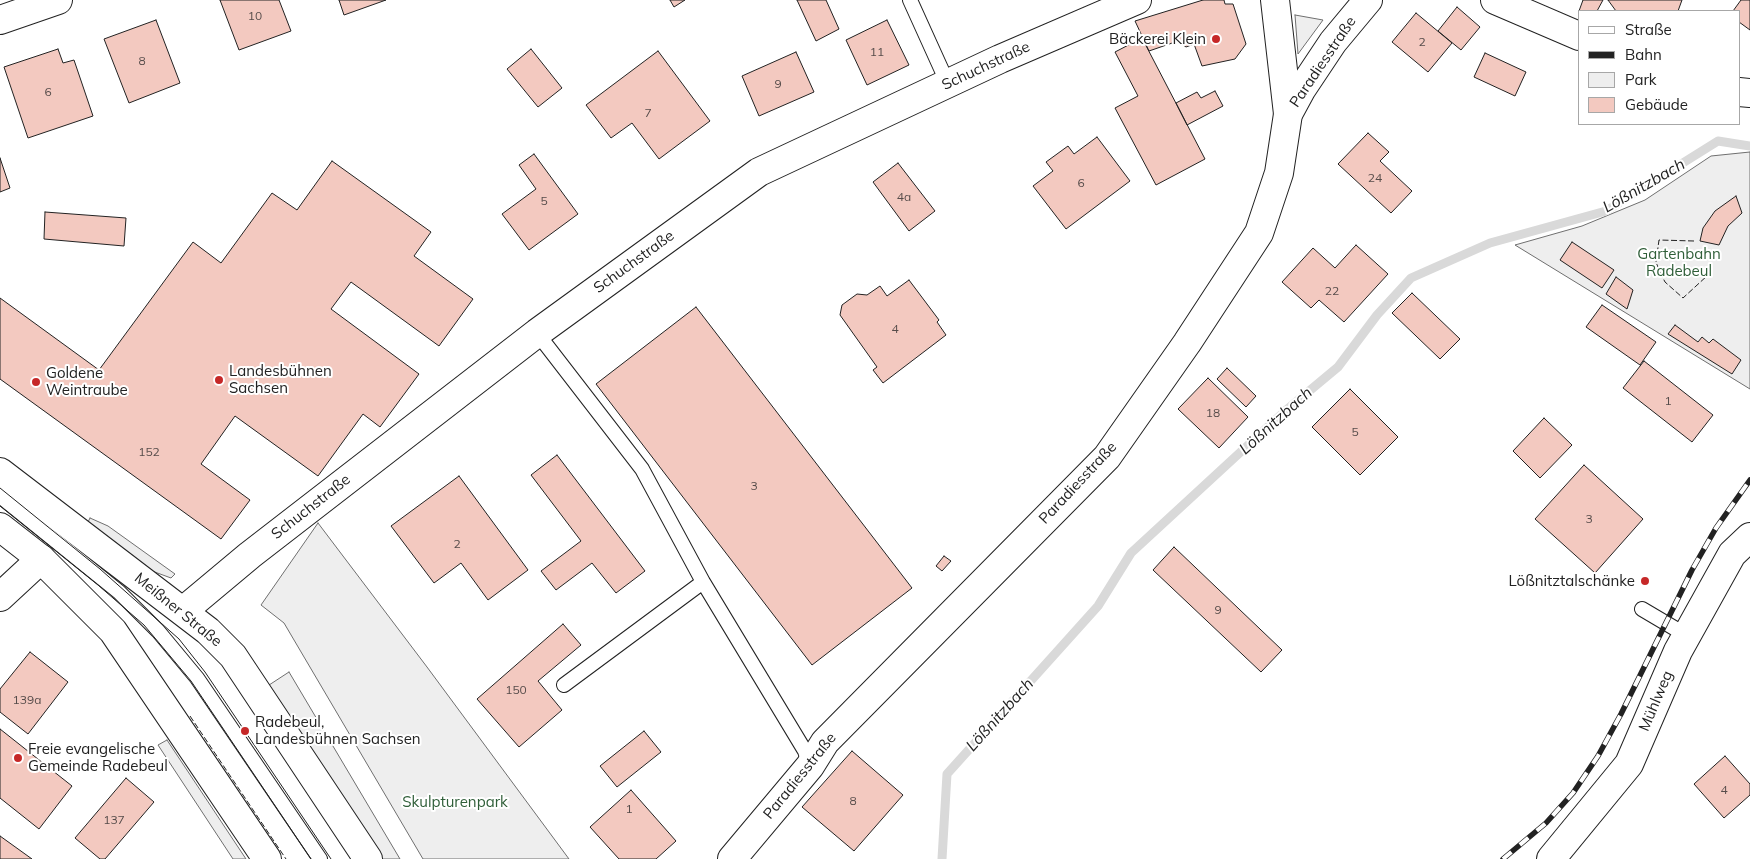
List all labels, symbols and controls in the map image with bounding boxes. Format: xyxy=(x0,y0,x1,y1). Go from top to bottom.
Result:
house number: 10 xyxy=(248,9,262,23)
legend xyxy=(1578,10,1740,125)
street label: Paradiesstraße xyxy=(1286,13,1360,111)
text: Straße xyxy=(1625,20,1672,39)
place label: Bäckerei Klein xyxy=(1109,30,1206,48)
marker: Bäckerei Klein xyxy=(1210,33,1222,45)
house number: 2 xyxy=(1418,35,1426,49)
street label: Schuchstraße xyxy=(939,38,1033,94)
house number: 11 xyxy=(870,45,884,59)
text: Bahn xyxy=(1625,45,1662,64)
house number: 8 xyxy=(138,54,146,68)
text: Park xyxy=(1625,70,1657,89)
house number: 9 xyxy=(774,77,782,91)
house number: 6 xyxy=(44,85,52,99)
text: Gebäude xyxy=(1625,95,1688,114)
house number: 7 xyxy=(644,106,652,120)
water label: Lößnitzbach xyxy=(1600,155,1688,217)
house number: 24 xyxy=(1368,171,1382,185)
house number: 6 xyxy=(1077,176,1085,190)
house number: 4a xyxy=(897,190,911,204)
house number: 5 xyxy=(540,194,548,208)
street label: Schuchstraße xyxy=(590,227,678,297)
park label: Gartenbahn Radebeul xyxy=(1637,245,1721,280)
house number: 22 xyxy=(1325,284,1339,298)
house number: 4 xyxy=(891,322,899,336)
place label: Landesbühnen Sachsen xyxy=(229,362,332,397)
place label: Goldene Weintraube xyxy=(46,364,128,399)
marker: Landesbühnen Sachsen xyxy=(213,374,225,386)
marker: Goldene Weintraube xyxy=(30,376,42,388)
water label: Lößnitzbach xyxy=(1236,383,1316,459)
house number: 1 xyxy=(1664,394,1672,408)
house number: 18 xyxy=(1206,406,1220,420)
house number: 5 xyxy=(1351,425,1359,439)
street label: Paradiesstraße xyxy=(1035,438,1121,528)
house number: 152 xyxy=(138,445,160,459)
street label: Schuchstraße xyxy=(268,471,354,543)
house number: 3 xyxy=(750,479,758,493)
house number: 3 xyxy=(1585,512,1593,526)
house number: 2 xyxy=(453,537,461,551)
street label: Meißner Straße xyxy=(131,569,225,651)
place label: Lößnitztalschänke xyxy=(1508,572,1635,590)
marker: Lößnitztalschänke xyxy=(1639,575,1651,587)
house number: 9 xyxy=(1214,603,1222,617)
street label: Mühlweg xyxy=(1635,668,1677,734)
water label: Lößnitzbach xyxy=(962,675,1038,755)
house number: 150 xyxy=(505,683,527,697)
house number: 139a xyxy=(13,693,41,707)
place label: Radebeul, Landesbühnen Sachsen xyxy=(255,713,421,748)
marker: Radebeul, Landesbühnen Sachsen xyxy=(239,725,251,737)
street label: Paradiesstraße xyxy=(760,729,840,823)
place label: Freie evangelische Gemeinde Radebeul xyxy=(28,740,168,775)
marker: Freie evangelische Gemeinde Radebeul xyxy=(12,752,24,764)
house number: 4 xyxy=(1720,783,1728,797)
park label: Skulpturenpark xyxy=(402,793,508,811)
house number: 8 xyxy=(849,794,857,808)
house number: 1 xyxy=(625,802,633,816)
house number: 137 xyxy=(103,813,125,827)

